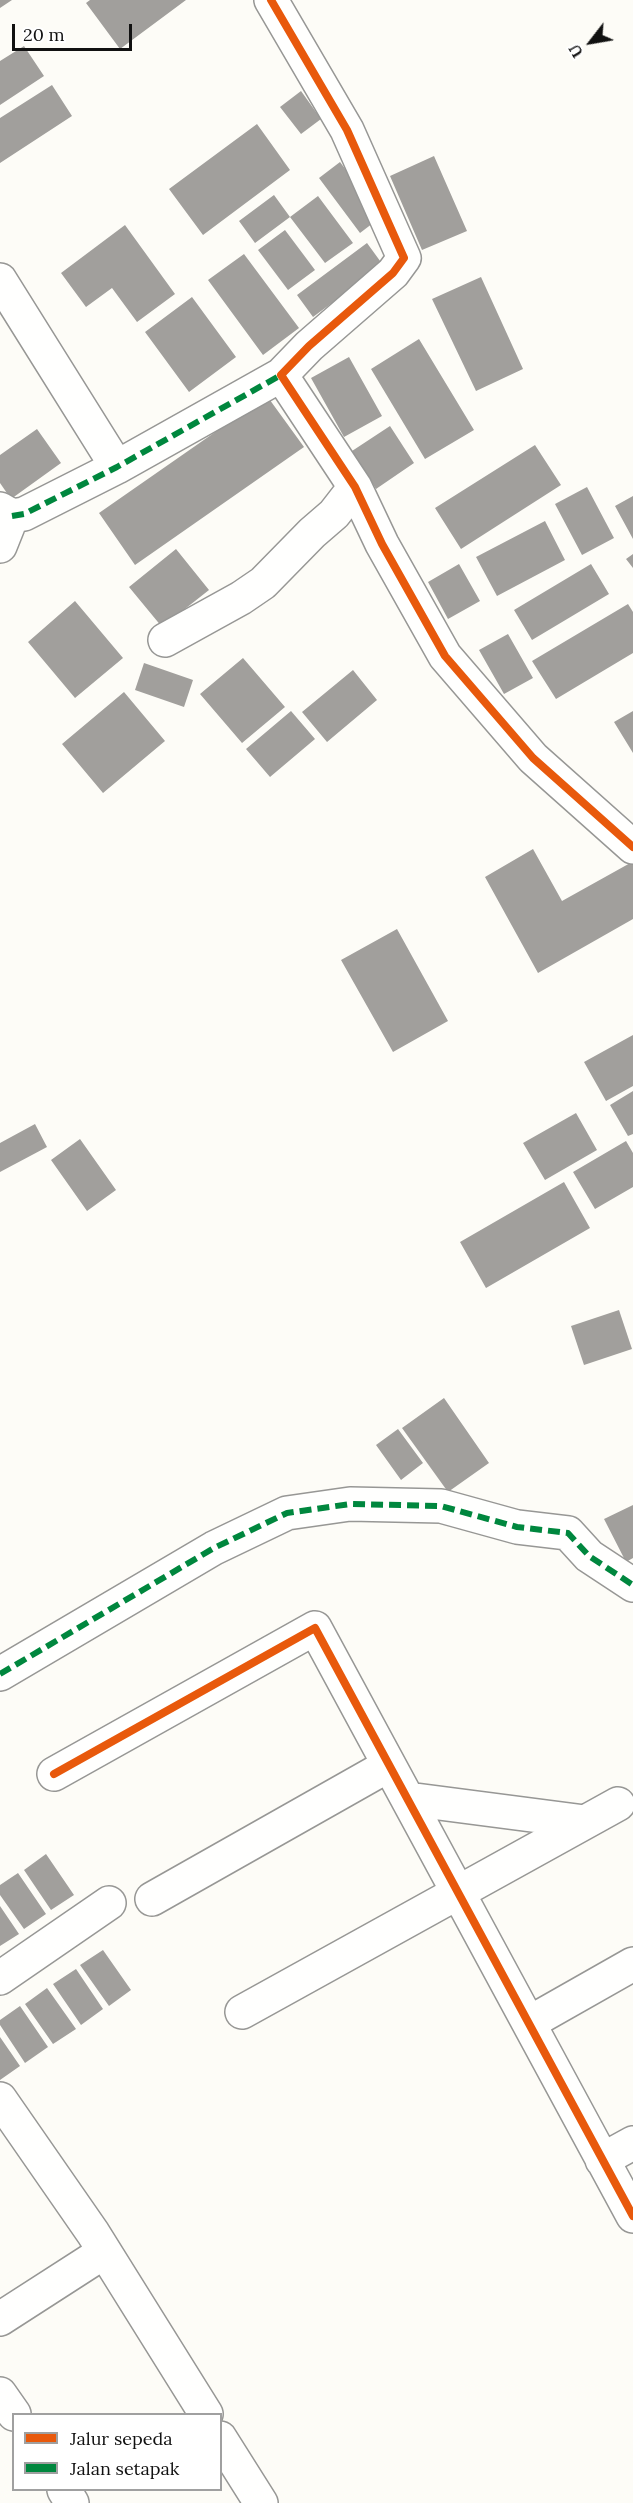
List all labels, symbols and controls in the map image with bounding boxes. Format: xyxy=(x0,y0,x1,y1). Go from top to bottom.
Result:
scale bar xyxy=(15,12,135,50)
north arrow xyxy=(561,12,621,72)
text: 20 m xyxy=(23,23,65,46)
text: U xyxy=(564,41,587,62)
legend xyxy=(12,2413,222,2491)
text: Jalur sepeda xyxy=(70,2427,172,2450)
text: Jalan setapak xyxy=(70,2457,180,2480)

